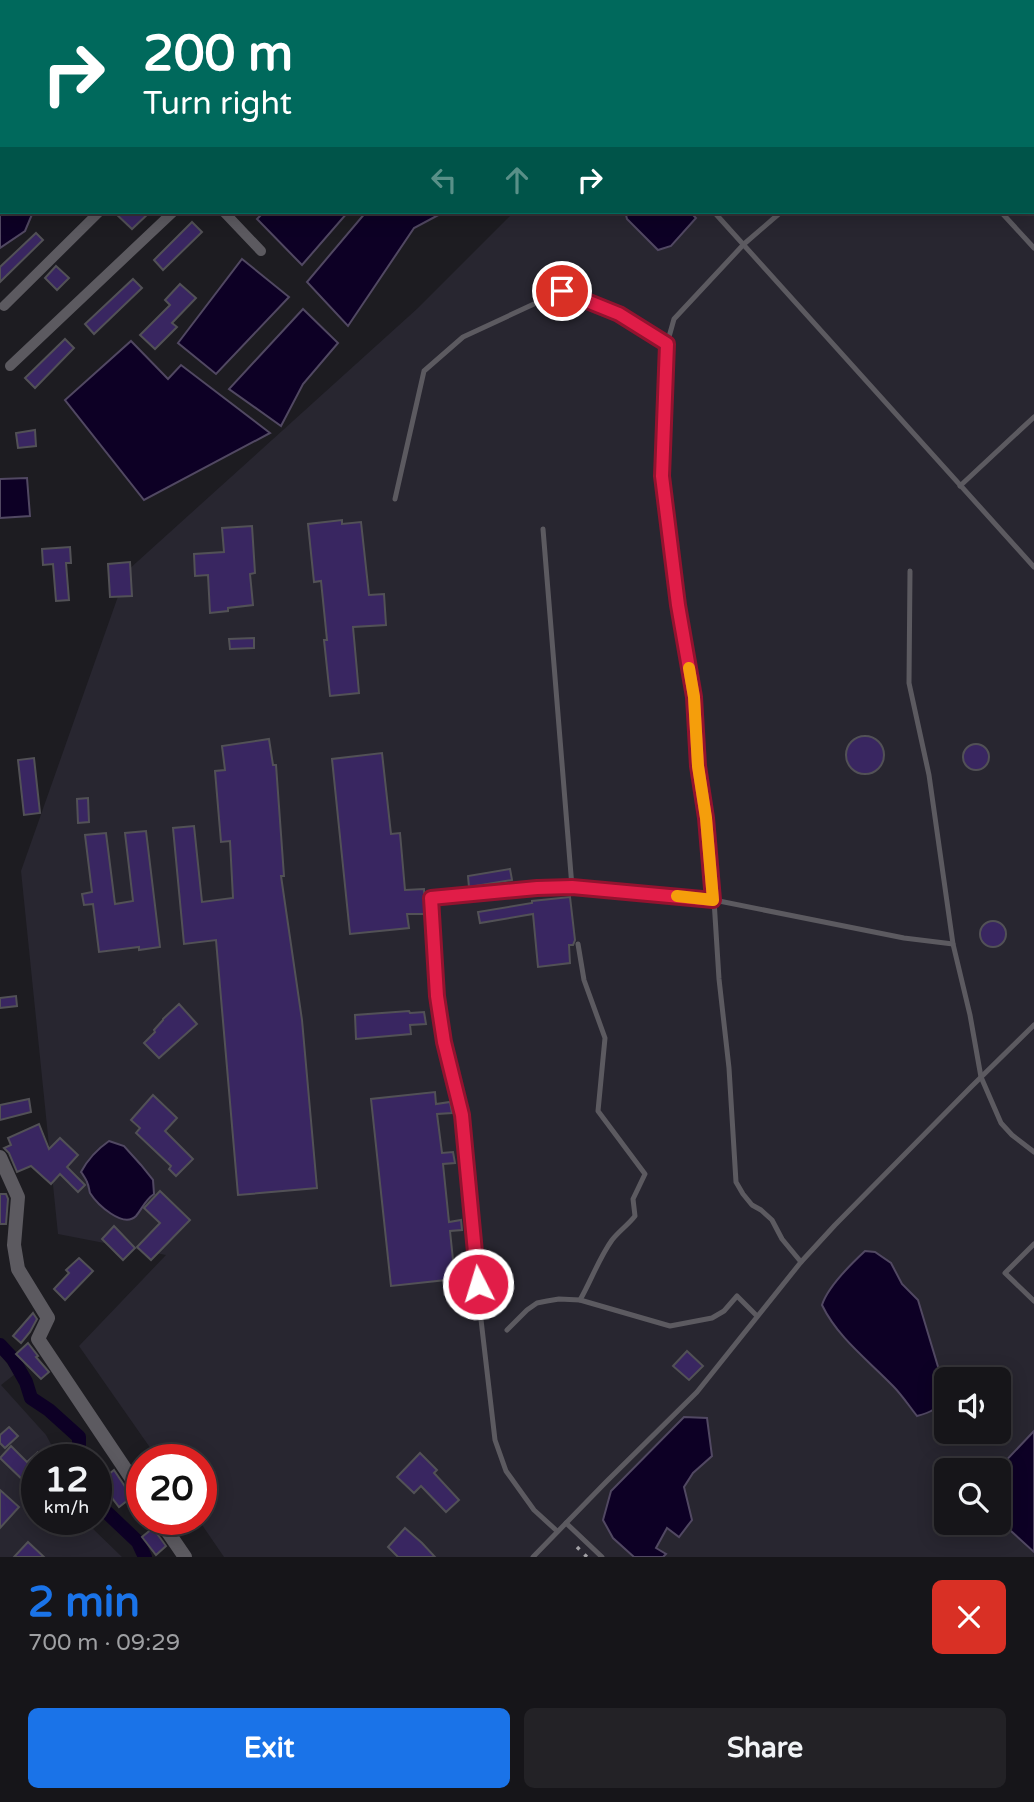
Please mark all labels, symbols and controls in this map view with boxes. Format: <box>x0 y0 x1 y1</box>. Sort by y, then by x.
text: 200 m <box>143 25 293 84</box>
icon: right <box>28 28 119 119</box>
text: Turn right <box>143 85 292 123</box>
icon: left <box>425 161 463 199</box>
icon: ahead <box>498 161 536 199</box>
icon: right <box>571 161 609 199</box>
pin <box>532 261 592 321</box>
icon: arrive <box>543 272 581 310</box>
position arrow <box>441 1247 515 1321</box>
map controls <box>934 1367 1011 1535</box>
button: sound <box>934 1367 1011 1444</box>
speed limit sign: 20 <box>126 1444 217 1535</box>
button: search <box>934 1458 1011 1535</box>
text: 12 <box>45 1459 88 1501</box>
text: km/h <box>44 1496 89 1518</box>
text: 2 min <box>28 1577 140 1628</box>
button: close <box>932 1580 1006 1654</box>
text: 700 m · 09:29 <box>28 1629 180 1657</box>
button: Exit <box>28 1708 510 1788</box>
button: Share <box>524 1708 1006 1788</box>

